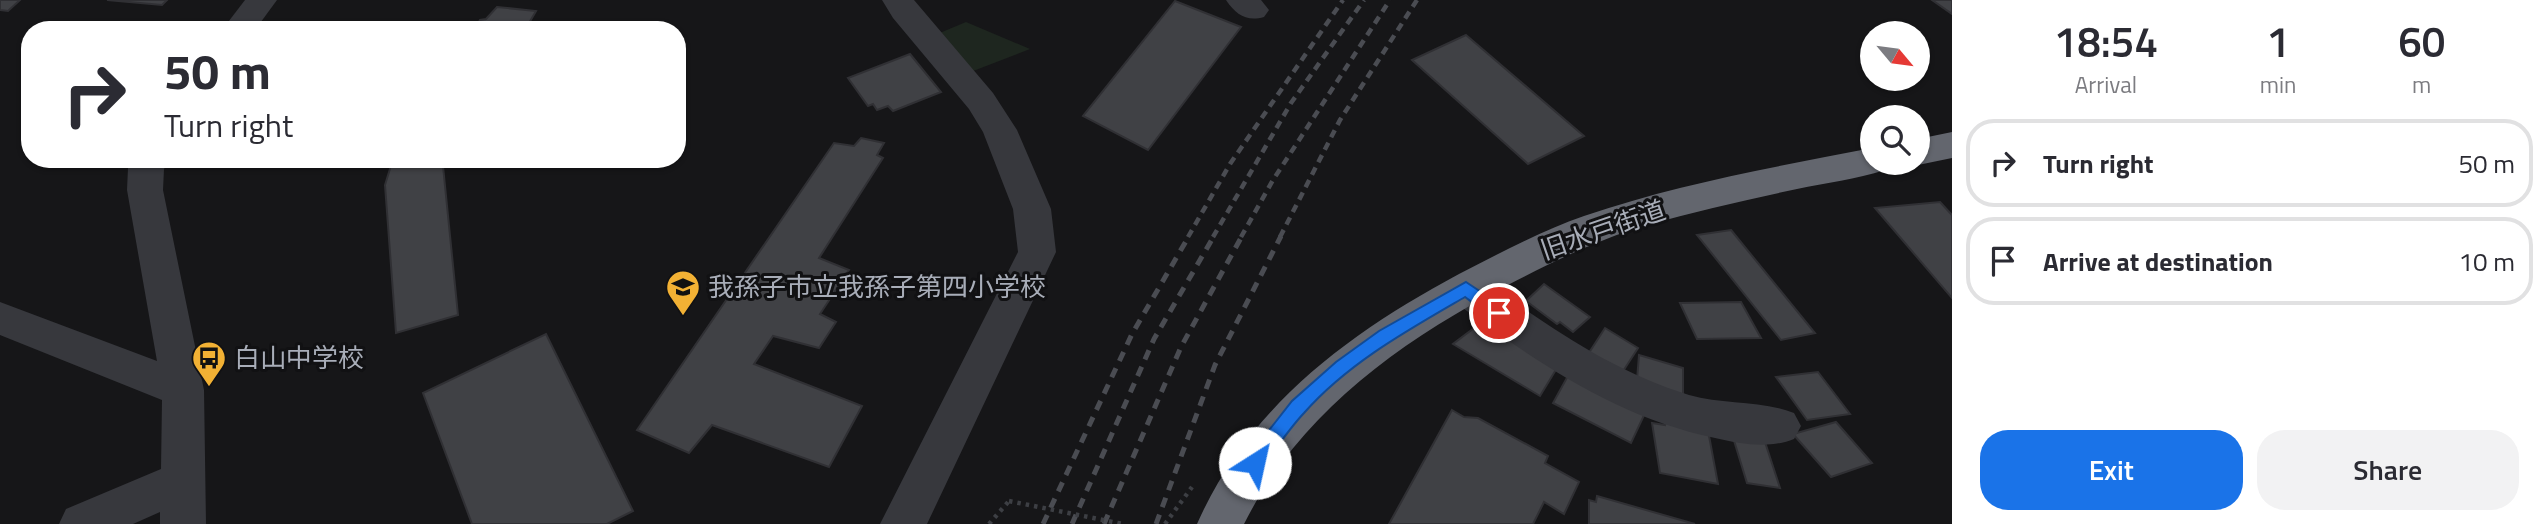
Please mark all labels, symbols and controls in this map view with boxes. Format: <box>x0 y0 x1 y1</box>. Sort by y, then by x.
text: 18:54 <box>2054 9 2158 73</box>
text: 1 <box>2266 9 2290 73</box>
text: 60 <box>2398 9 2445 73</box>
north arrow <box>1860 21 1930 91</box>
map controls <box>1860 21 1930 175</box>
text: 50 m <box>164 33 271 108</box>
icon: right <box>49 49 140 140</box>
text: Arrival <box>2075 67 2137 102</box>
text: min <box>2260 67 2296 102</box>
text: m <box>2412 67 2431 102</box>
text: Turn right <box>164 101 293 149</box>
button: search <box>1860 105 1930 175</box>
icon: right <box>1984 144 2022 182</box>
text: Turn right <box>2043 144 2154 183</box>
text: 50 m <box>2458 144 2515 183</box>
street label: 旧水戸街道 <box>1535 190 1671 269</box>
icon: arrive <box>1984 242 2022 280</box>
text: Arrive at destination <box>2043 242 2273 281</box>
text: 10 m <box>2458 242 2515 281</box>
place label: 我孫子市立我孫子第四小学校 <box>708 267 1046 306</box>
school or university icon: 我孫子市立我孫子第四小学校 <box>664 268 702 317</box>
pin <box>1469 283 1529 343</box>
icon: arrive <box>1480 294 1518 332</box>
place label: 白山中学校 <box>234 338 364 377</box>
bus stop icon: 白山中学校 <box>190 339 228 388</box>
position arrow <box>1218 426 1292 500</box>
button: Exit <box>1980 430 2243 510</box>
button: Share <box>2257 430 2519 510</box>

